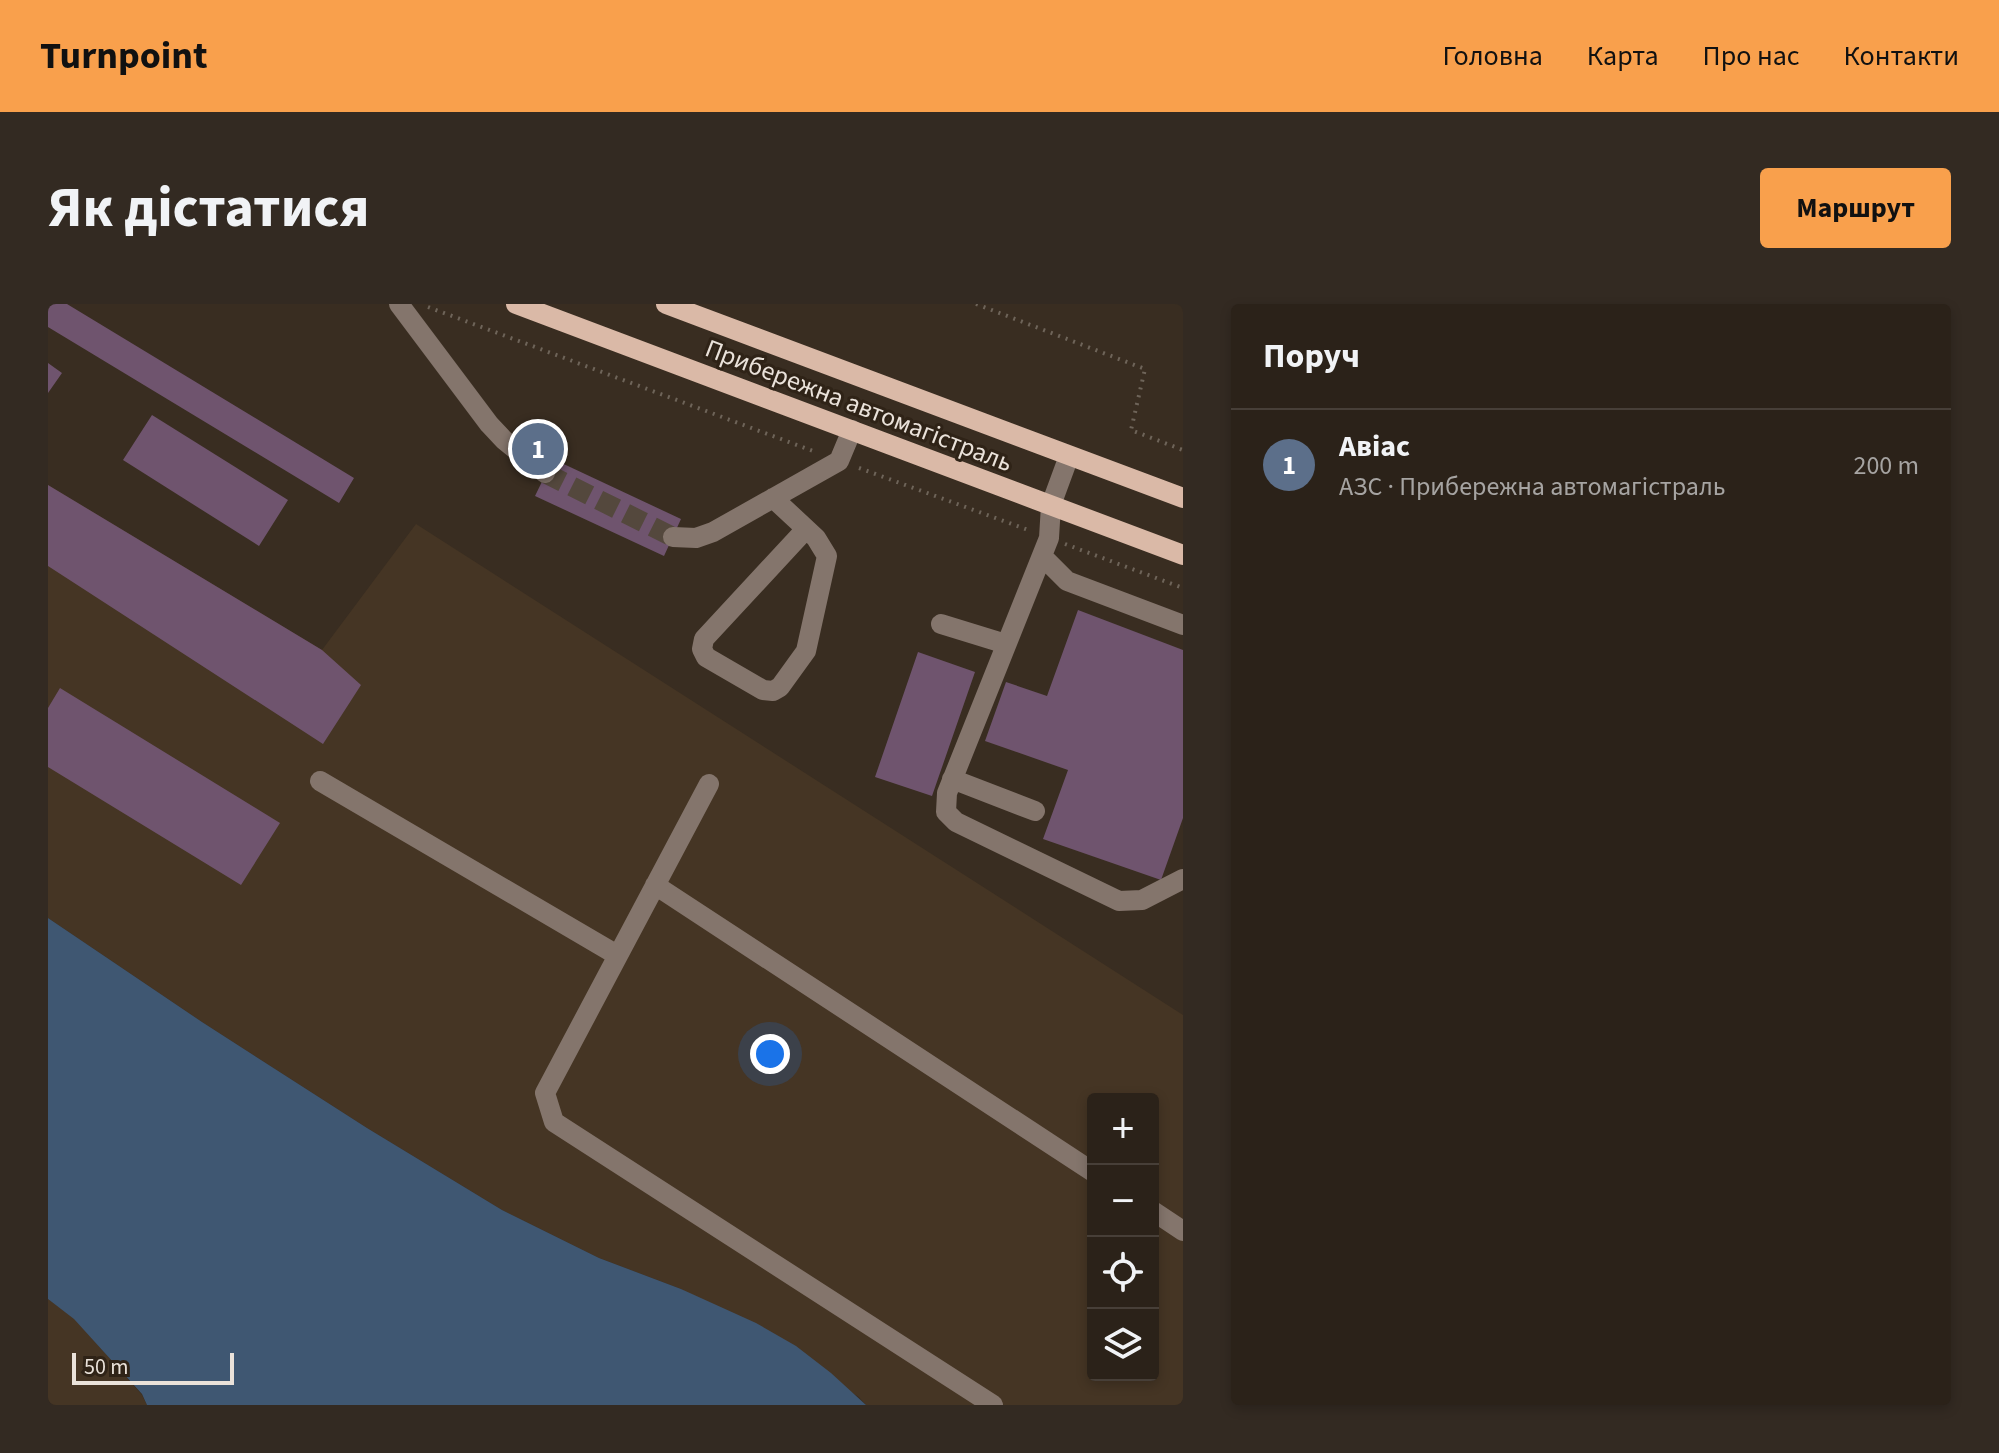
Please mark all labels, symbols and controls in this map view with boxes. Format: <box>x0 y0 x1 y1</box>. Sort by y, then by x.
text: Turnpoint <box>40 29 208 83</box>
text: Головна <box>1443 36 1543 76</box>
text: Карта <box>1587 36 1659 76</box>
text: Про нас <box>1703 36 1800 76</box>
text: Контакти <box>1844 36 1959 76</box>
button: Маршрут <box>1760 168 1951 248</box>
text: Як дістатися <box>48 169 369 248</box>
street label: Прибережна автомагістраль <box>700 330 1018 481</box>
text: Поруч <box>1263 332 1360 381</box>
pin: 1 <box>512 419 564 479</box>
text: Авіас <box>1339 425 1410 468</box>
text: 1 <box>1282 447 1296 484</box>
text: 200 m <box>1853 447 1919 484</box>
text: АЗС · Прибережна автомагістраль <box>1339 468 1725 505</box>
your location <box>750 1034 790 1074</box>
map controls <box>1087 1093 1159 1381</box>
button: + <box>1087 1093 1159 1165</box>
button: − <box>1087 1165 1159 1237</box>
button: locate <box>1087 1237 1159 1309</box>
button: layers <box>1087 1309 1159 1381</box>
scale bar <box>72 1349 234 1385</box>
text: 50 m <box>84 1351 129 1383</box>

